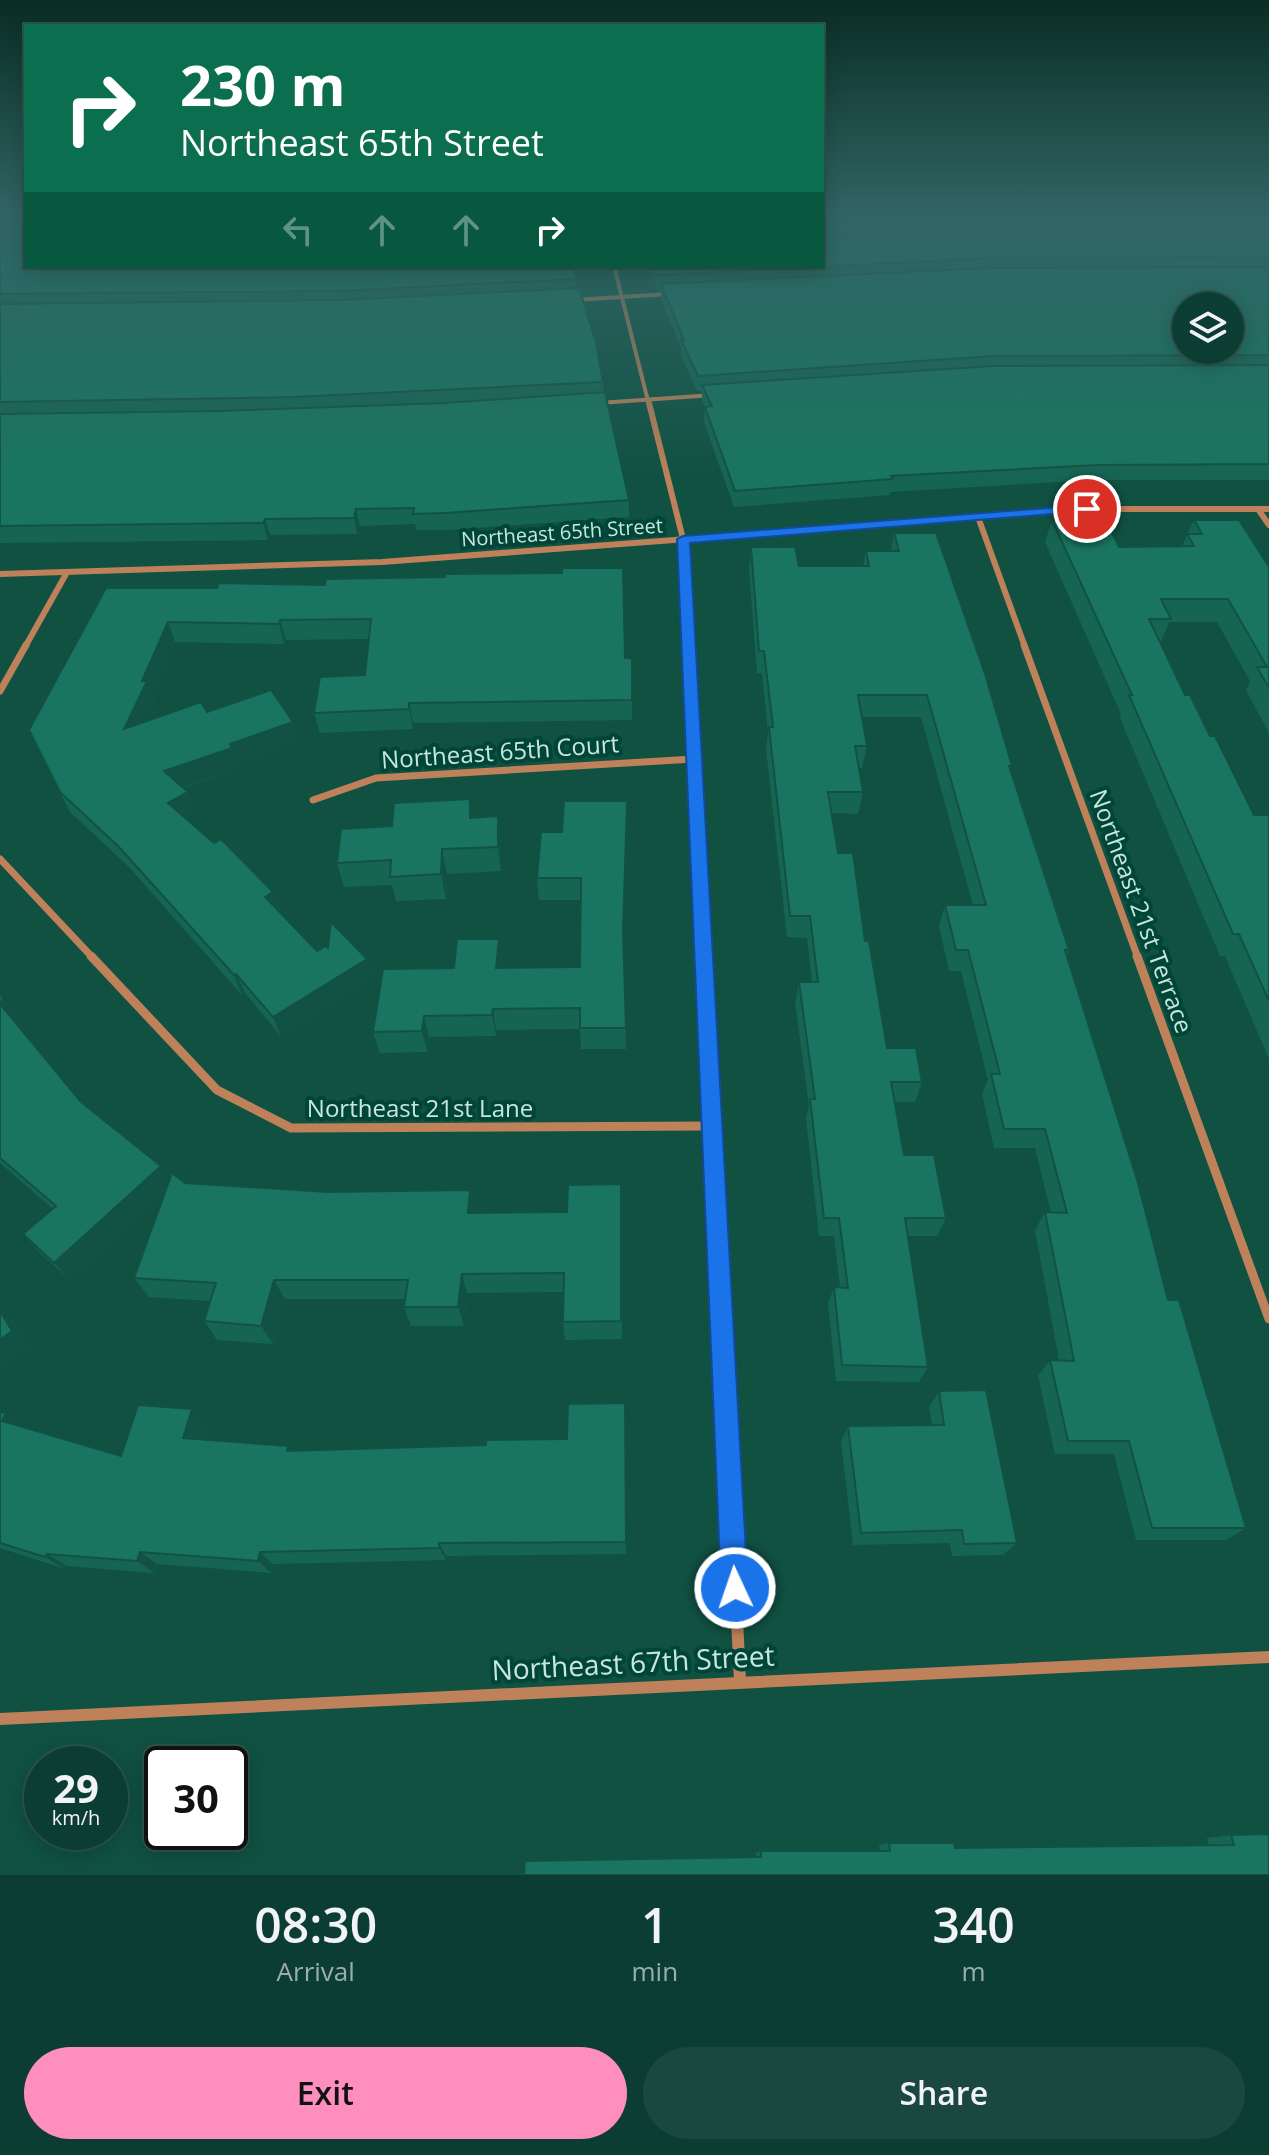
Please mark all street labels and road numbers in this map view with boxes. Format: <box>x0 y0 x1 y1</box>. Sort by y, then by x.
street label: Northeast 65th Street <box>460 511 664 553</box>
street label: Northeast 65th Court <box>380 726 620 776</box>
street label: Northeast 21st Terrace <box>1083 785 1201 1037</box>
street label: Northeast 21st Lane <box>307 1091 533 1124</box>
street label: Northeast 67th Street <box>491 1636 775 1688</box>

